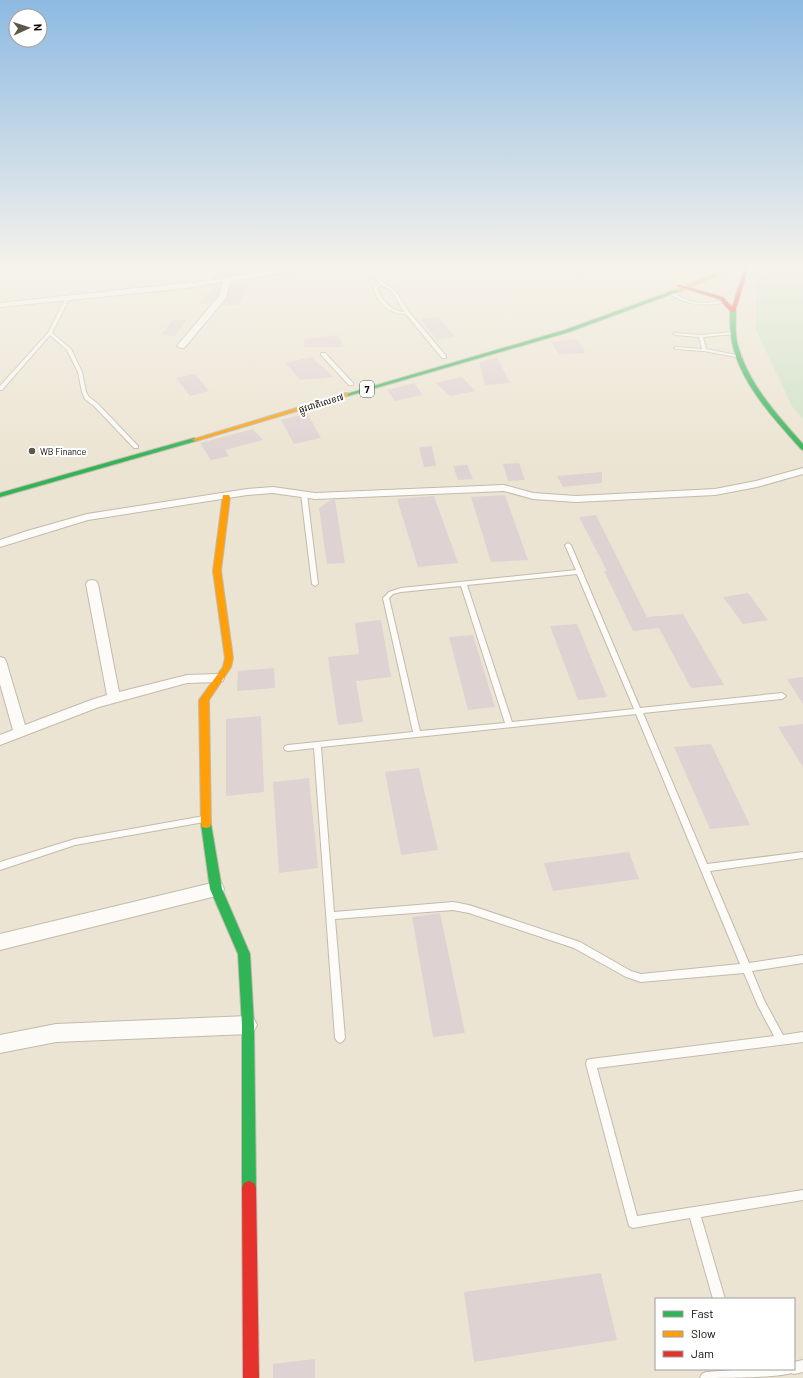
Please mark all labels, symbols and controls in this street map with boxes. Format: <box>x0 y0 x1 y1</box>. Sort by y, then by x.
north arrow <box>8 8 48 48</box>
text: N <box>32 23 45 31</box>
road number: 7 <box>360 381 374 397</box>
street label: ផ្លូវជាតិលេខ៧ <box>297 391 346 418</box>
marker: WB Finance <box>27 446 37 456</box>
place label: WB Finance <box>40 446 87 457</box>
legend <box>655 1298 795 1370</box>
text: Fast <box>691 1306 714 1320</box>
text: Slow <box>691 1326 716 1340</box>
text: Jam <box>691 1346 714 1360</box>

